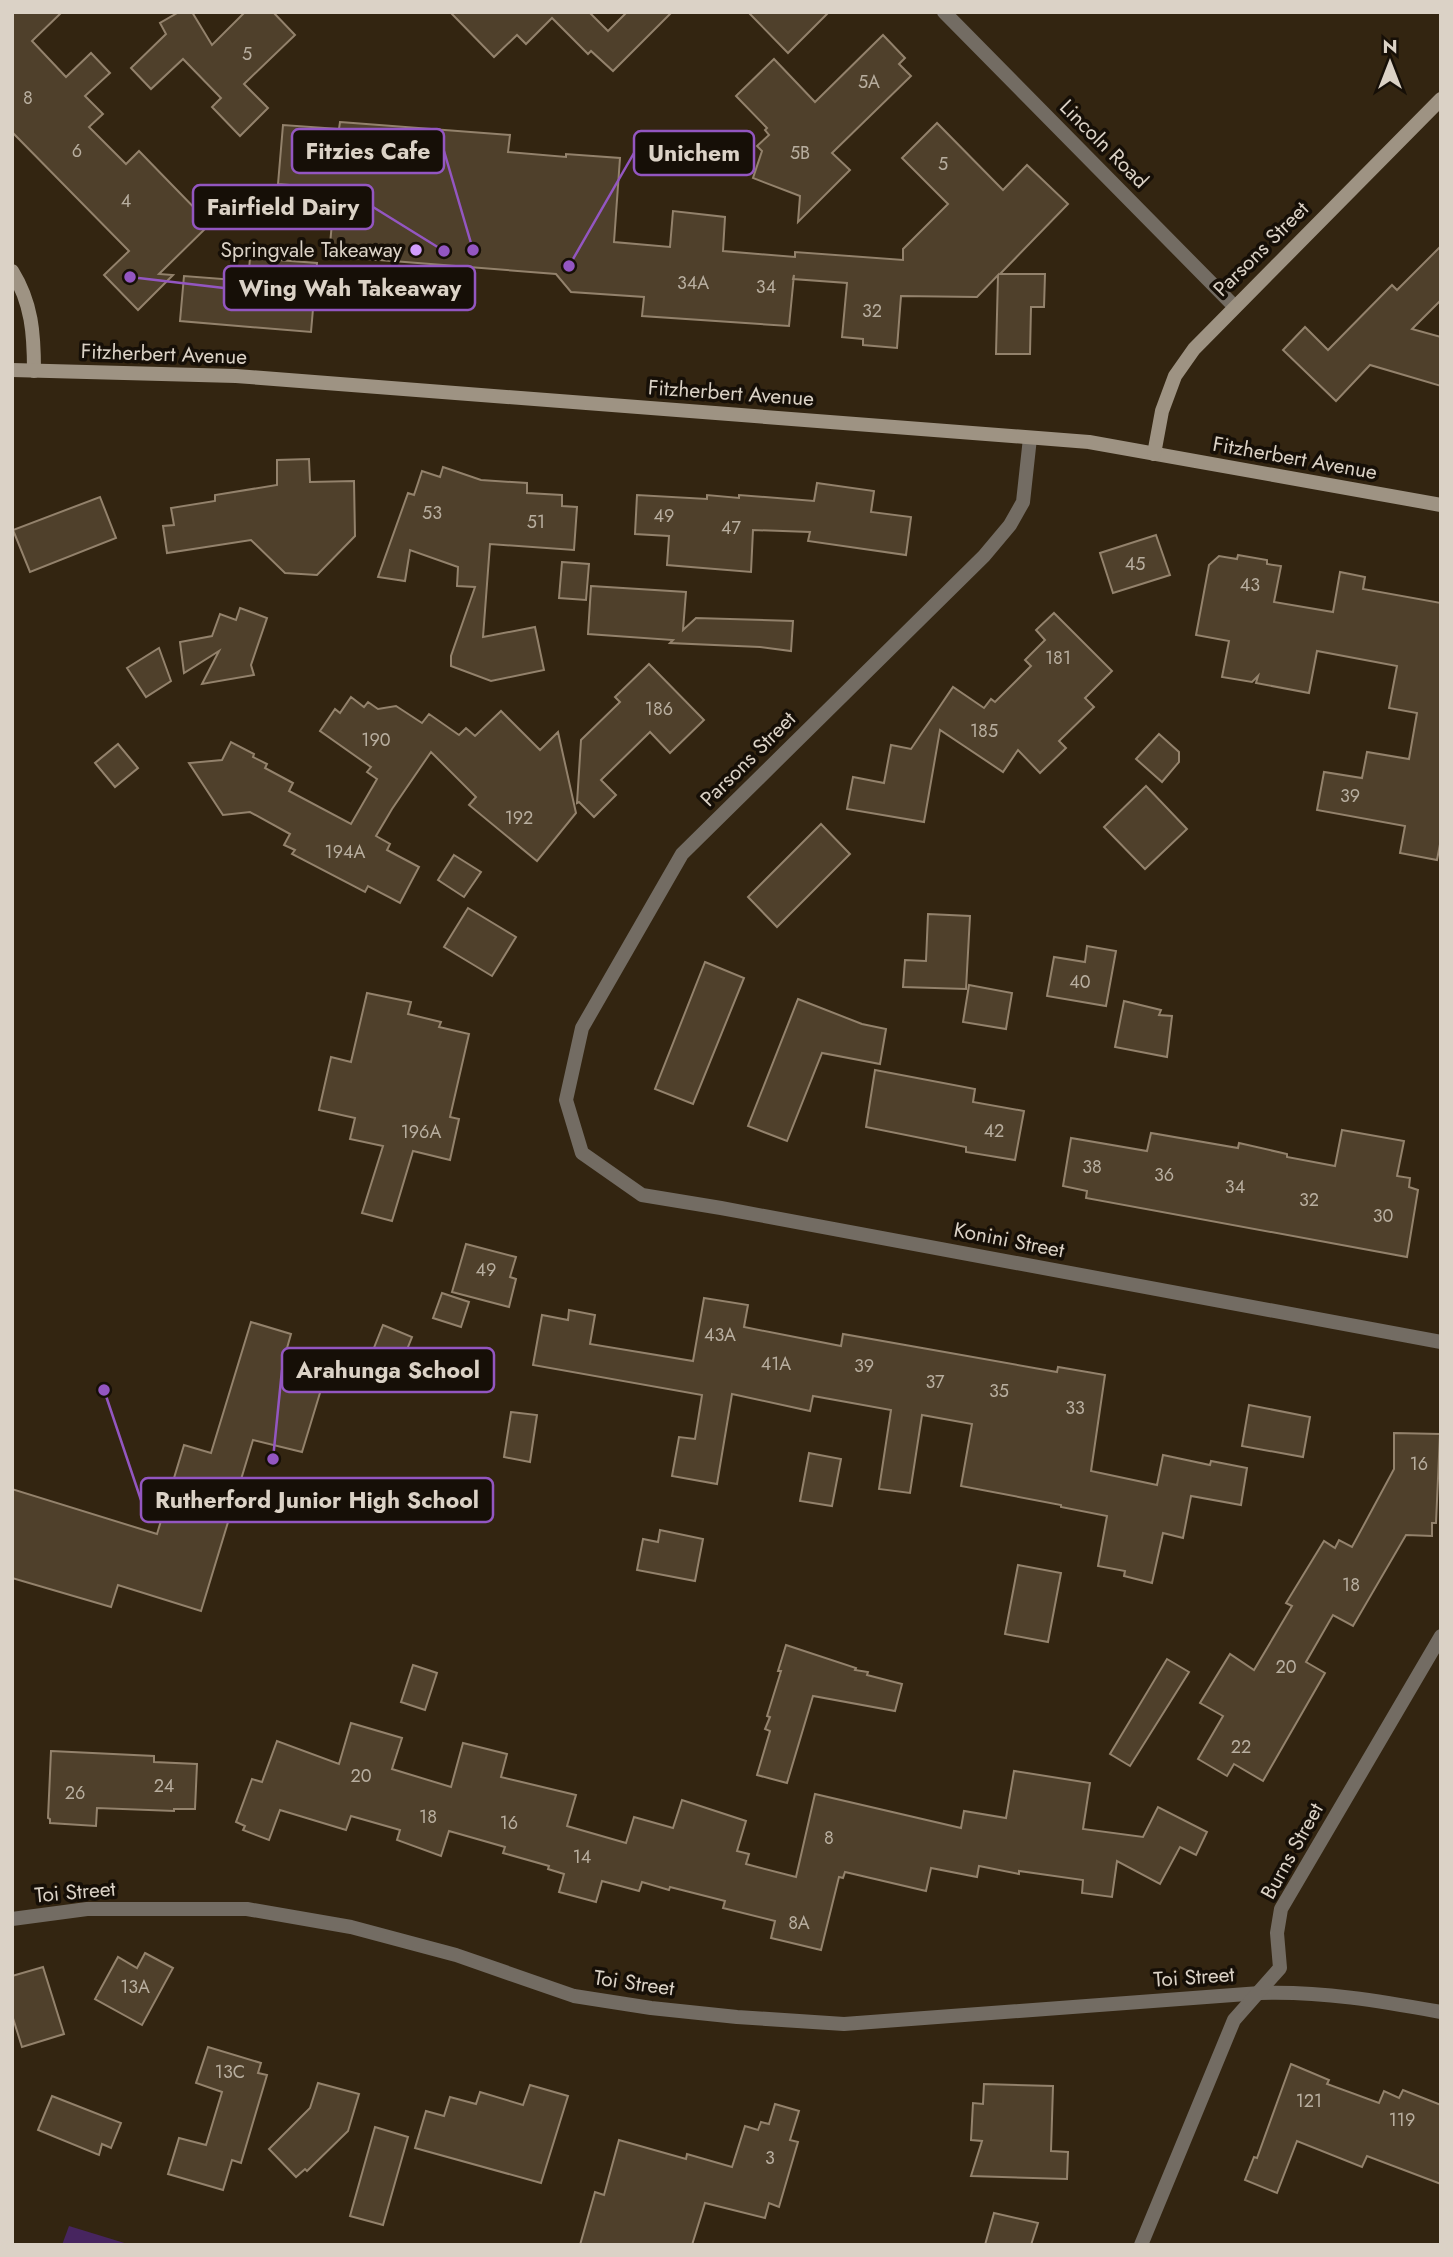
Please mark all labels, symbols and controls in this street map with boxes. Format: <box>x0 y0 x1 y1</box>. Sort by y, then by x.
north arrow <box>1355 28 1425 98</box>
text: N <box>1382 33 1398 60</box>
house number: 5 <box>242 41 252 67</box>
house number: 5A <box>858 69 880 95</box>
house number: 8 <box>23 85 33 111</box>
street label: Lincoln Road <box>1053 93 1155 195</box>
callout: Fitzies Cafe <box>292 129 444 173</box>
callout: Unichem <box>634 131 754 175</box>
text: Fitzies Cafe <box>306 134 430 168</box>
text: Unichem <box>648 136 740 170</box>
house number: 6 <box>72 138 82 164</box>
house number: 5B <box>790 140 810 166</box>
house number: 5 <box>938 151 948 177</box>
callout: Fairfield Dairy <box>193 185 373 229</box>
house number: 4 <box>121 188 131 214</box>
text: Fairfield Dairy <box>207 190 360 224</box>
street label: Parsons Street <box>1207 195 1315 303</box>
place label: Springvale Takeaway <box>221 235 403 265</box>
marker: Springvale Takeaway <box>408 242 424 258</box>
callout: Wing Wah Takeaway <box>224 266 475 310</box>
house number: 34A <box>677 270 709 296</box>
text: Wing Wah Takeaway <box>239 271 462 305</box>
house number: 34 <box>756 274 776 300</box>
house number: 32 <box>862 298 882 324</box>
street label: Fitzherbert Avenue <box>80 336 248 372</box>
street label: Fitzherbert Avenue <box>647 372 815 414</box>
street label: Fitzherbert Avenue <box>1210 429 1380 487</box>
house number: 53 <box>422 500 442 526</box>
house number: 49 <box>654 503 674 529</box>
house number: 51 <box>527 509 545 535</box>
house number: 47 <box>721 515 742 541</box>
house number: 45 <box>1125 551 1145 577</box>
house number: 43 <box>1240 572 1260 598</box>
house number: 181 <box>1045 645 1071 671</box>
house number: 186 <box>645 696 673 722</box>
street label: Parsons Street <box>694 705 802 813</box>
house number: 185 <box>970 718 998 744</box>
house number: 190 <box>361 727 391 753</box>
house number: 39 <box>1340 783 1360 809</box>
house number: 192 <box>505 805 533 831</box>
house number: 194A <box>325 839 366 865</box>
house number: 40 <box>1069 969 1091 995</box>
house number: 42 <box>984 1118 1004 1144</box>
house number: 196A <box>401 1119 441 1145</box>
house number: 38 <box>1082 1154 1102 1180</box>
house number: 36 <box>1154 1162 1174 1188</box>
house number: 34 <box>1225 1174 1245 1200</box>
house number: 32 <box>1299 1187 1319 1213</box>
house number: 30 <box>1373 1203 1394 1229</box>
street label: Konini Street <box>951 1215 1067 1265</box>
house number: 49 <box>476 1257 496 1283</box>
house number: 43A <box>704 1322 736 1348</box>
callout: Arahunga School <box>282 1348 494 1392</box>
house number: 41A <box>761 1351 791 1377</box>
text: Arahunga School <box>295 1353 480 1387</box>
house number: 39 <box>854 1353 874 1379</box>
house number: 37 <box>925 1369 945 1395</box>
house number: 35 <box>989 1378 1009 1404</box>
house number: 33 <box>1065 1395 1085 1421</box>
house number: 16 <box>1410 1451 1428 1477</box>
callout: Rutherford Junior High School <box>141 1478 493 1522</box>
text: Rutherford Junior High School <box>155 1483 479 1517</box>
house number: 18 <box>1342 1572 1360 1598</box>
house number: 20 <box>1275 1654 1297 1680</box>
house number: 22 <box>1231 1734 1251 1760</box>
house number: 20 <box>350 1763 372 1789</box>
house number: 24 <box>154 1773 174 1799</box>
house number: 26 <box>65 1780 85 1806</box>
street label: Burns Street <box>1253 1797 1331 1905</box>
house number: 18 <box>419 1804 437 1830</box>
house number: 16 <box>500 1810 518 1836</box>
house number: 8 <box>824 1825 834 1851</box>
house number: 14 <box>573 1844 591 1870</box>
street label: Toi Street <box>33 1874 117 1910</box>
house number: 8A <box>788 1910 810 1936</box>
street label: Toi Street <box>1153 1959 1235 1995</box>
street label: Toi Street <box>592 1963 676 2003</box>
house number: 13A <box>120 1974 150 2000</box>
house number: 13C <box>215 2059 245 2085</box>
house number: 121 <box>1296 2088 1322 2114</box>
house number: 119 <box>1389 2107 1415 2133</box>
house number: 3 <box>765 2145 775 2171</box>

